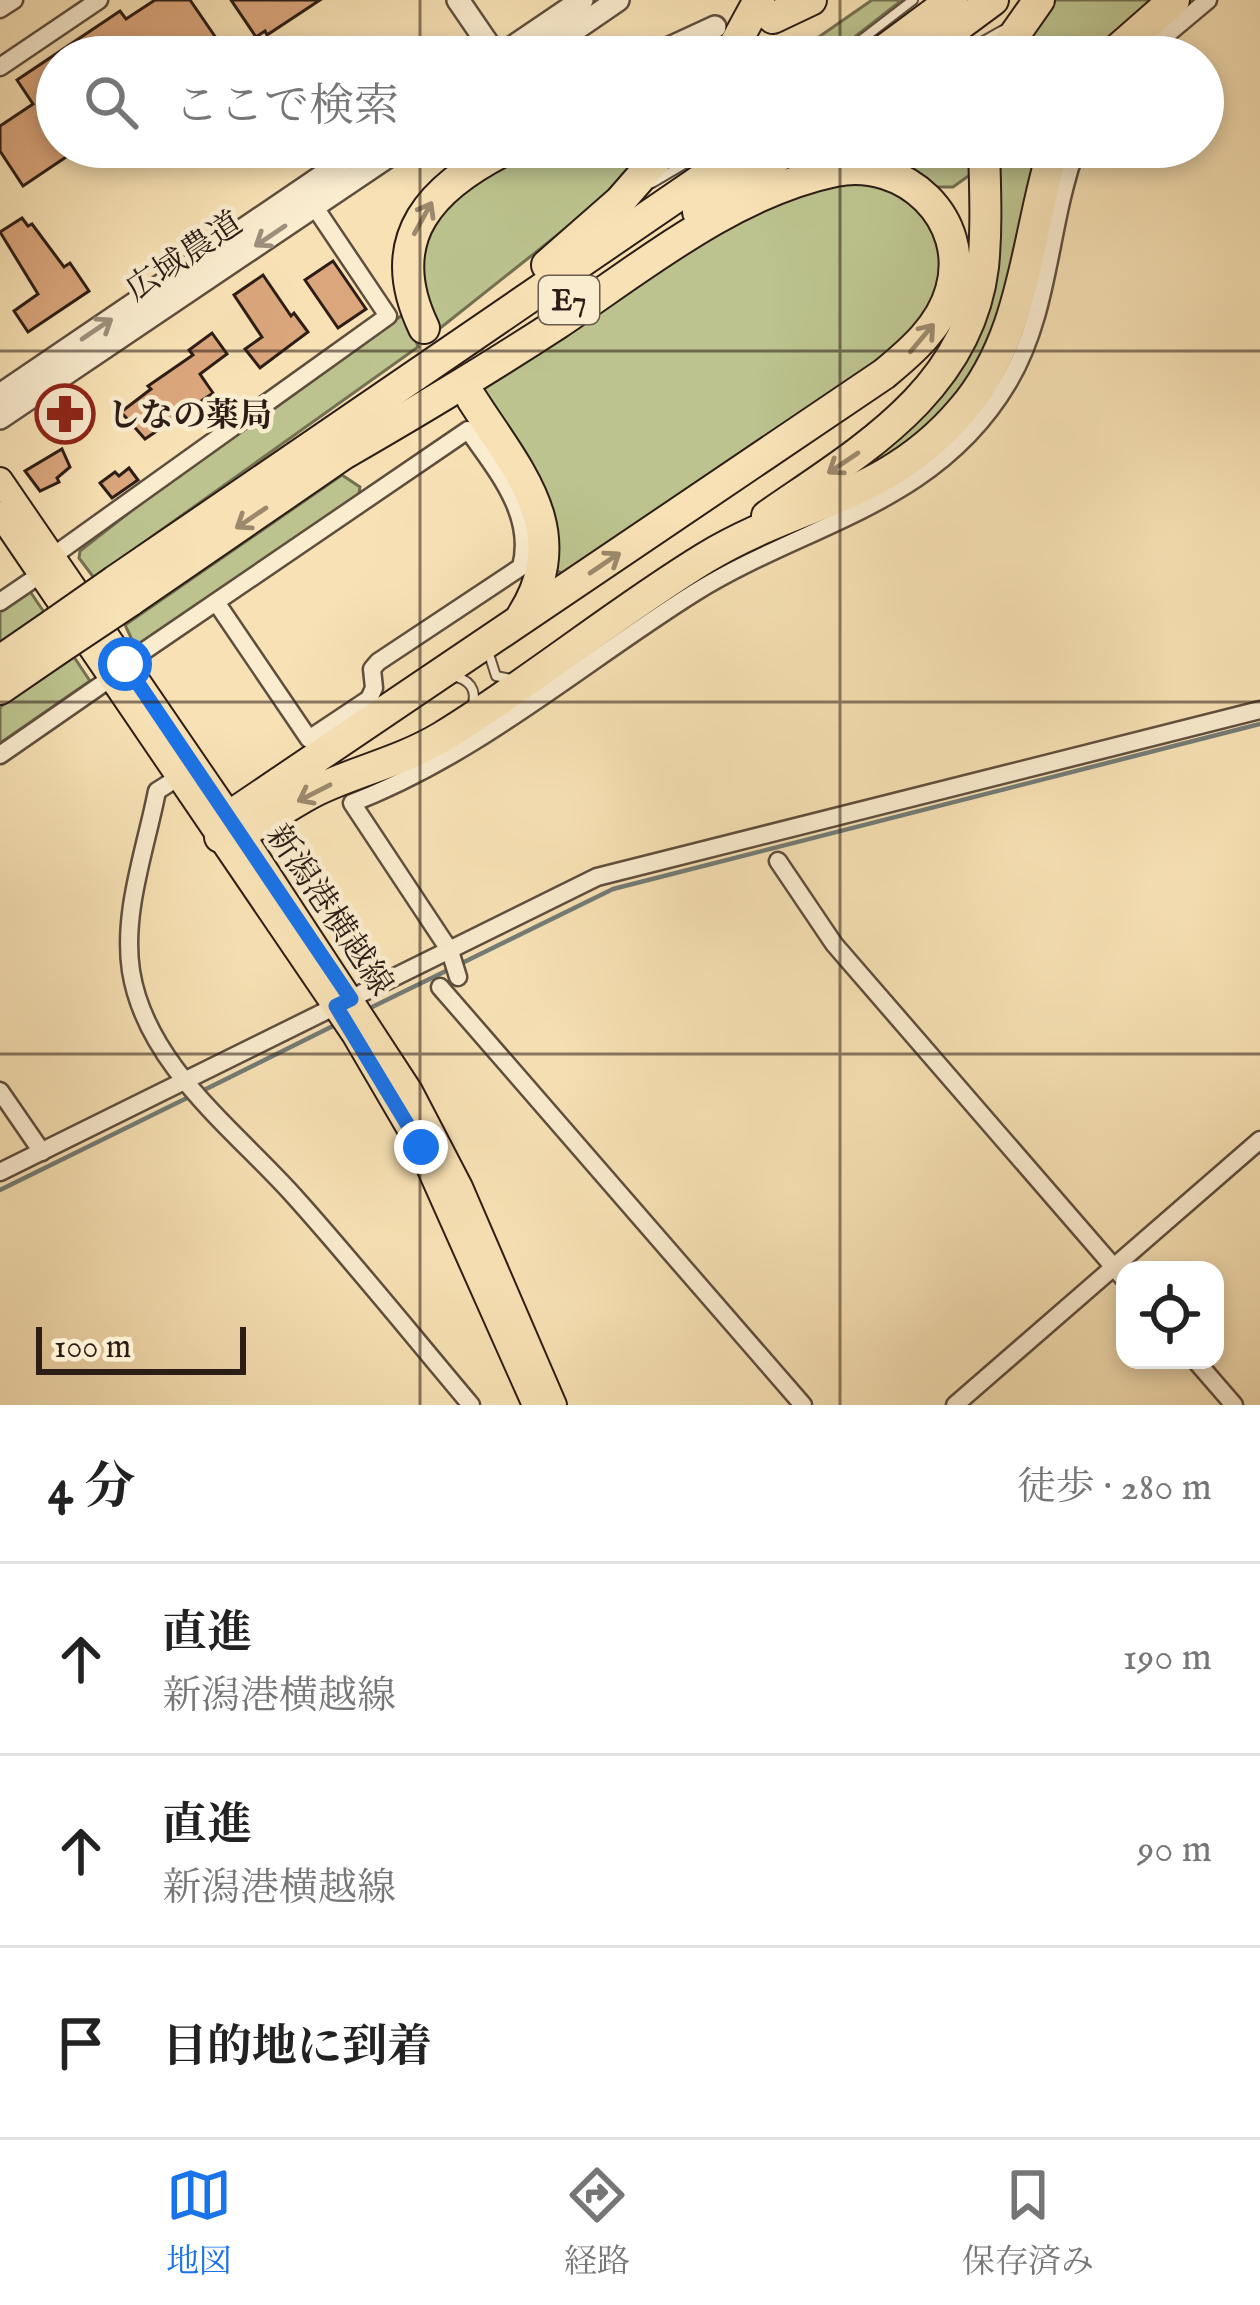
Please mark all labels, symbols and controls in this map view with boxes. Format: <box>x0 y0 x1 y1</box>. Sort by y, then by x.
search box <box>36 36 1224 168</box>
icon: search <box>78 69 144 135</box>
text: ここで検索 <box>174 79 399 136</box>
one-way arrow <box>412 201 435 236</box>
street label: 広域農道 <box>118 203 251 312</box>
one-way arrow <box>254 223 287 248</box>
road number: E7 <box>539 276 599 324</box>
one-way arrow <box>79 317 113 342</box>
one-way arrow <box>908 323 936 354</box>
pharmacy icon: しなの薬局 <box>34 383 96 445</box>
place label: しなの薬局 <box>107 396 272 438</box>
one-way arrow <box>827 450 861 475</box>
one-way arrow <box>234 505 268 530</box>
one-way arrow <box>588 551 622 576</box>
route start <box>98 637 152 691</box>
one-way arrow <box>296 782 332 805</box>
street label: 新潟港横越線 <box>256 817 401 1004</box>
route end <box>394 1120 448 1174</box>
map controls <box>1116 1261 1224 1369</box>
button: locate <box>1116 1261 1224 1369</box>
scale bar <box>36 1321 246 1374</box>
text: 100 m <box>54 1327 131 1369</box>
text: 4 分 <box>48 1457 135 1522</box>
text: 徒歩 · 280 m <box>1017 1464 1212 1513</box>
text: 直進 <box>162 1606 252 1663</box>
icon: ahead <box>48 1626 114 1692</box>
text: 190 m <box>1123 1634 1212 1683</box>
text: 新潟港横越線 <box>162 1673 396 1722</box>
text: 直進 <box>162 1798 252 1855</box>
icon: ahead <box>48 1818 114 1884</box>
text: 90 m <box>1137 1826 1212 1875</box>
text: 新潟港横越線 <box>162 1865 396 1914</box>
icon: arrive <box>48 2010 114 2076</box>
text: 目的地に到着 <box>162 2020 432 2077</box>
tab: 地図 <box>166 2162 232 2284</box>
tab: 経路 <box>564 2162 630 2284</box>
tab: 保存済み <box>962 2162 1094 2284</box>

